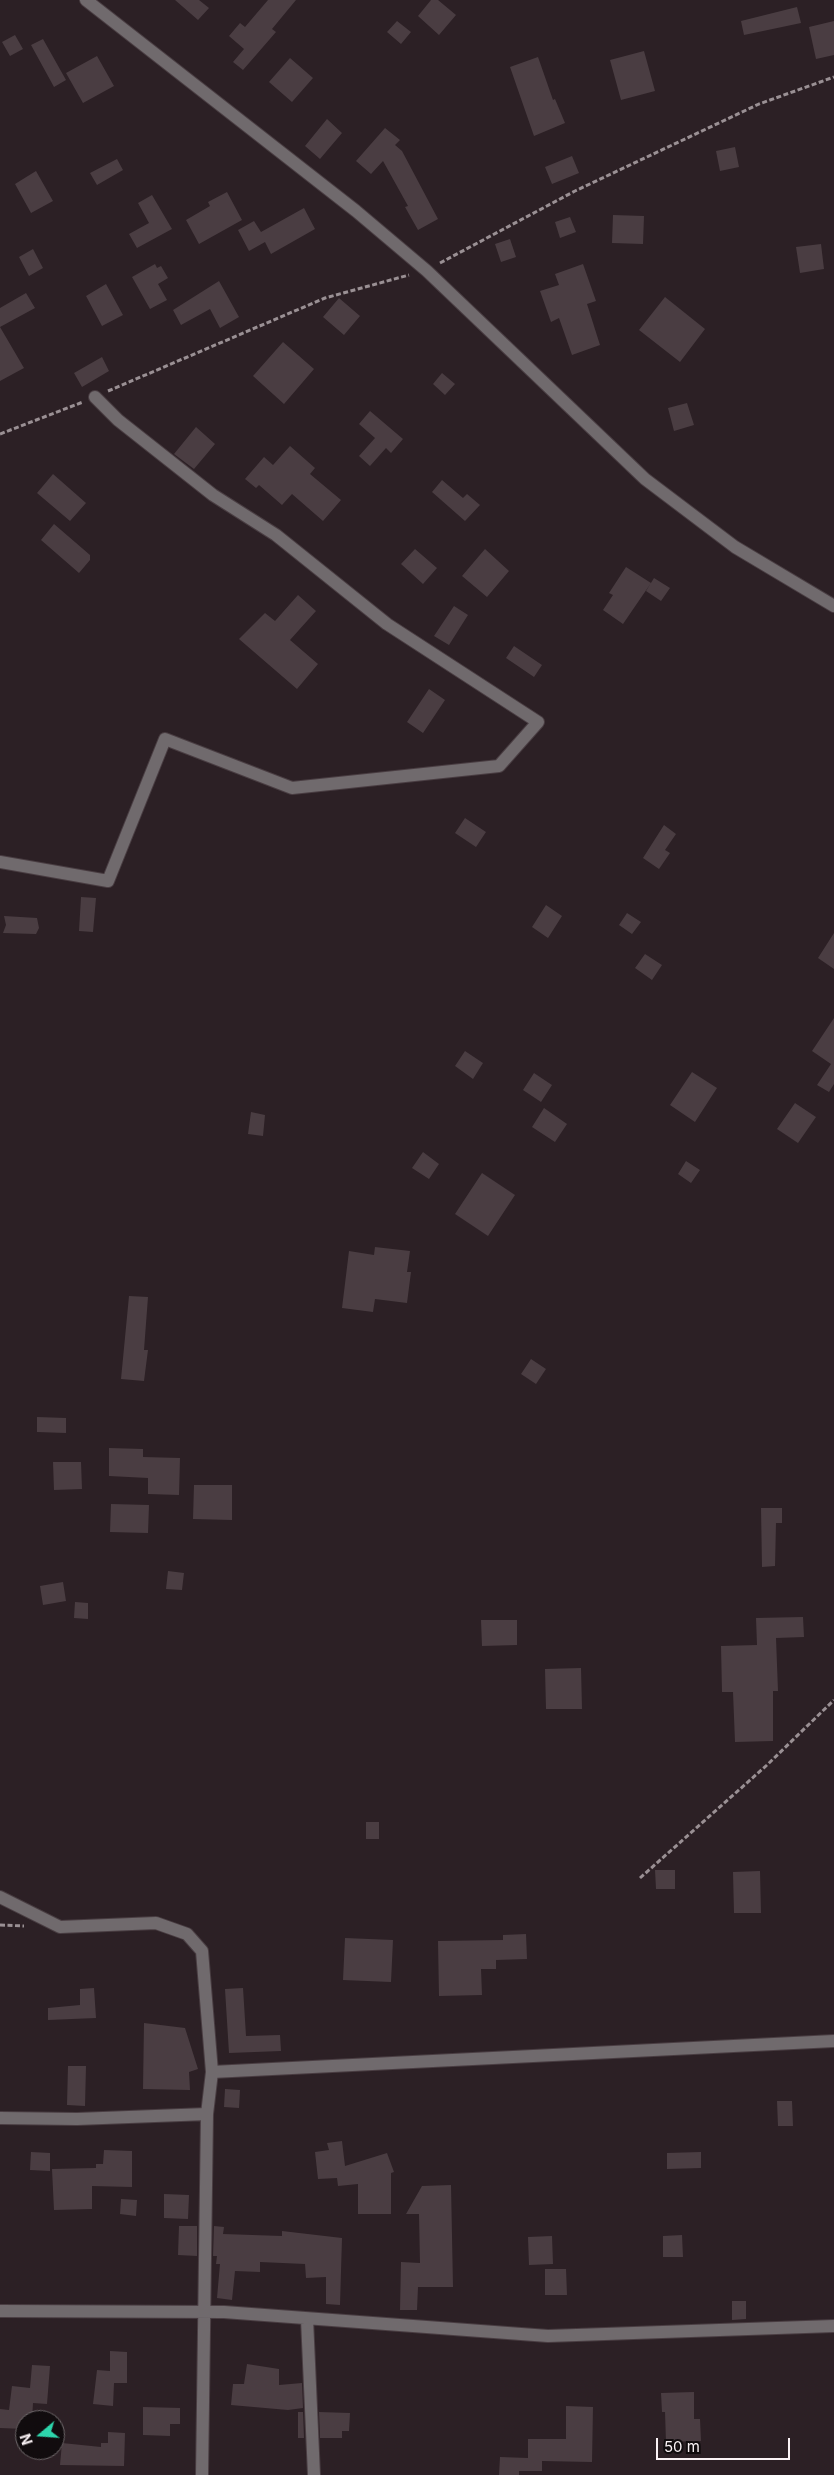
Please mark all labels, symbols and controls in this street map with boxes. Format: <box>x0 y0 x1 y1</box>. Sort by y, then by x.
north arrow <box>15 2410 65 2460</box>
scale bar <box>659 2428 793 2460</box>
text: N <box>16 2432 36 2447</box>
text: 50 m <box>664 2437 700 2456</box>

